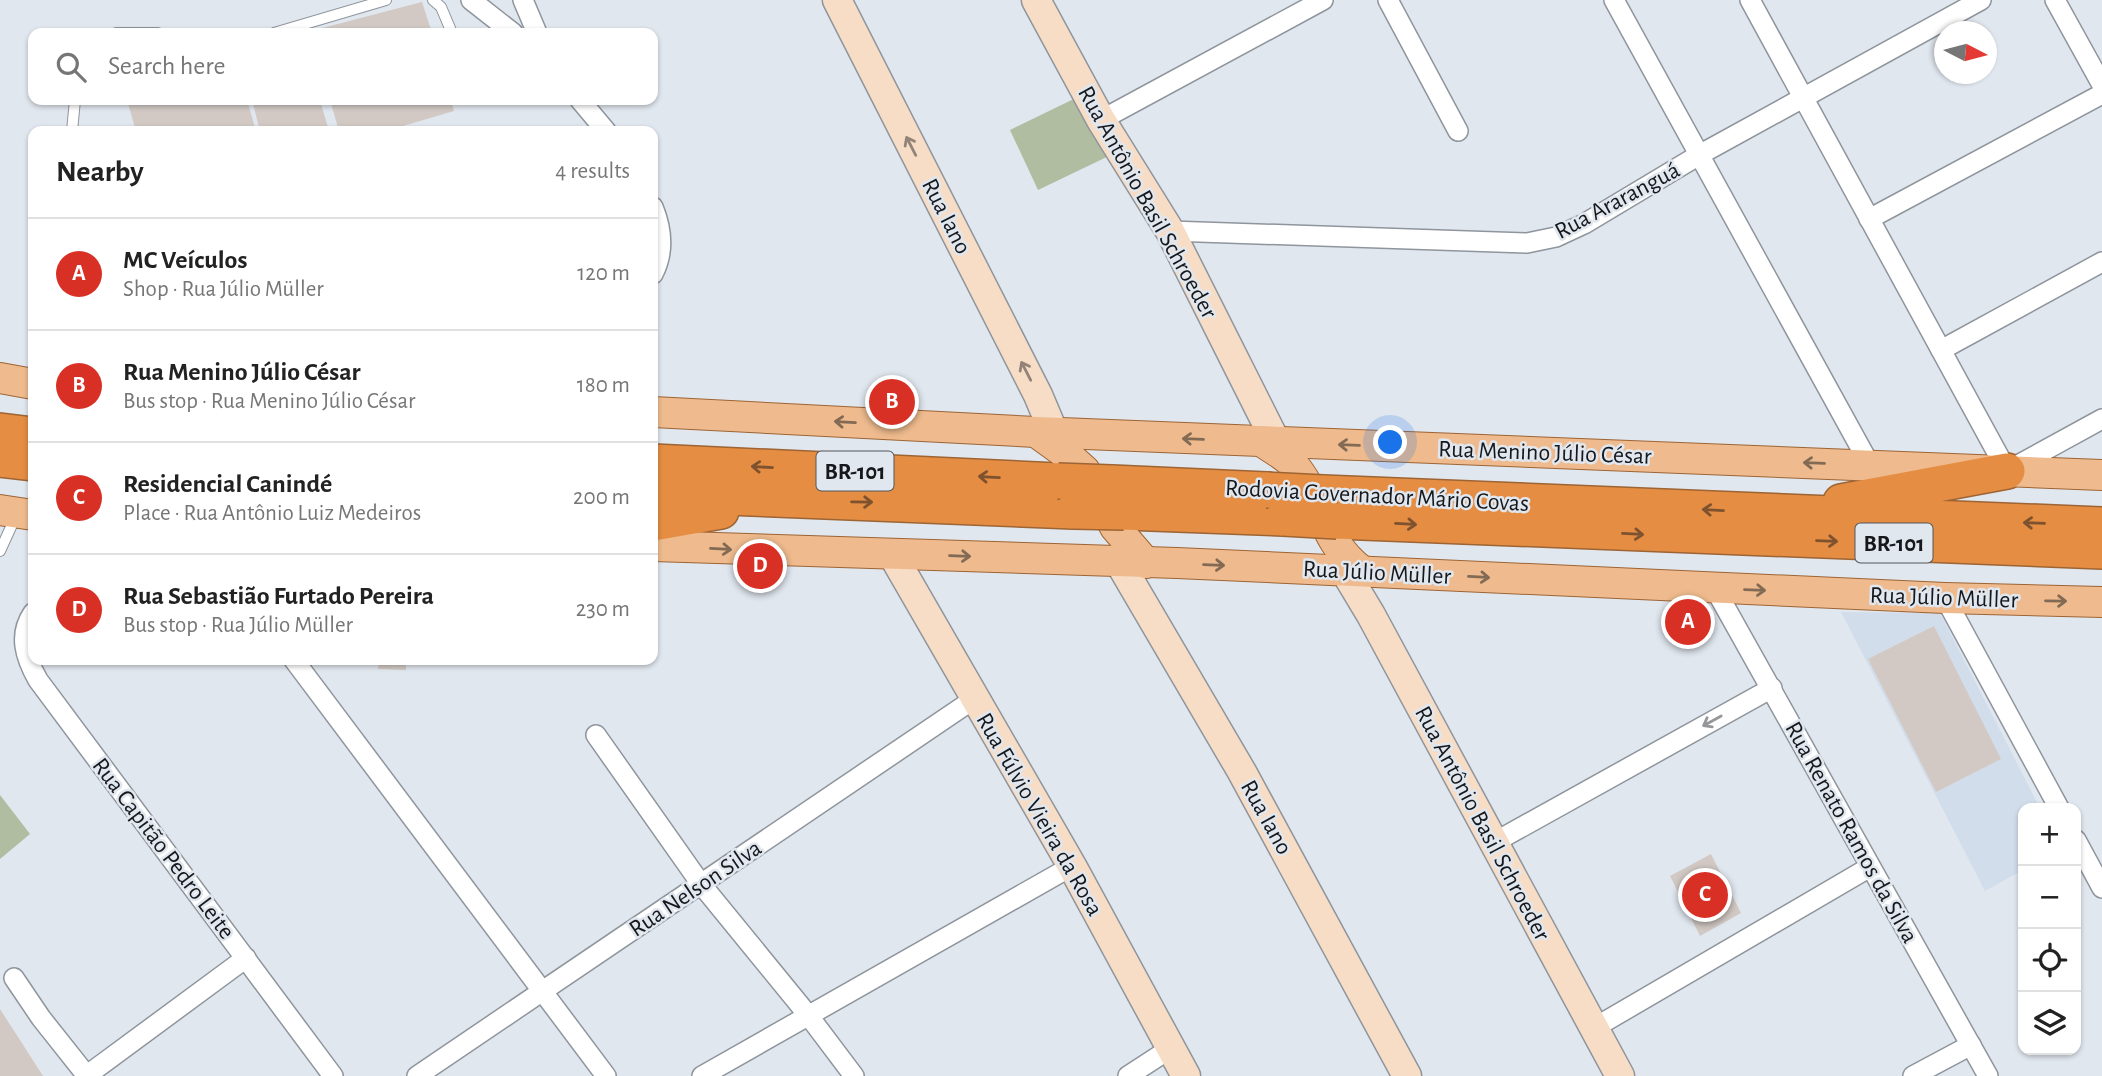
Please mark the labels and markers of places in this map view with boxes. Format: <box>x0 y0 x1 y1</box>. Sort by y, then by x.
pin: B <box>869 376 915 428</box>
pin: D <box>737 540 783 592</box>
pin: A <box>1665 596 1711 648</box>
pin: C <box>1682 869 1728 921</box>

